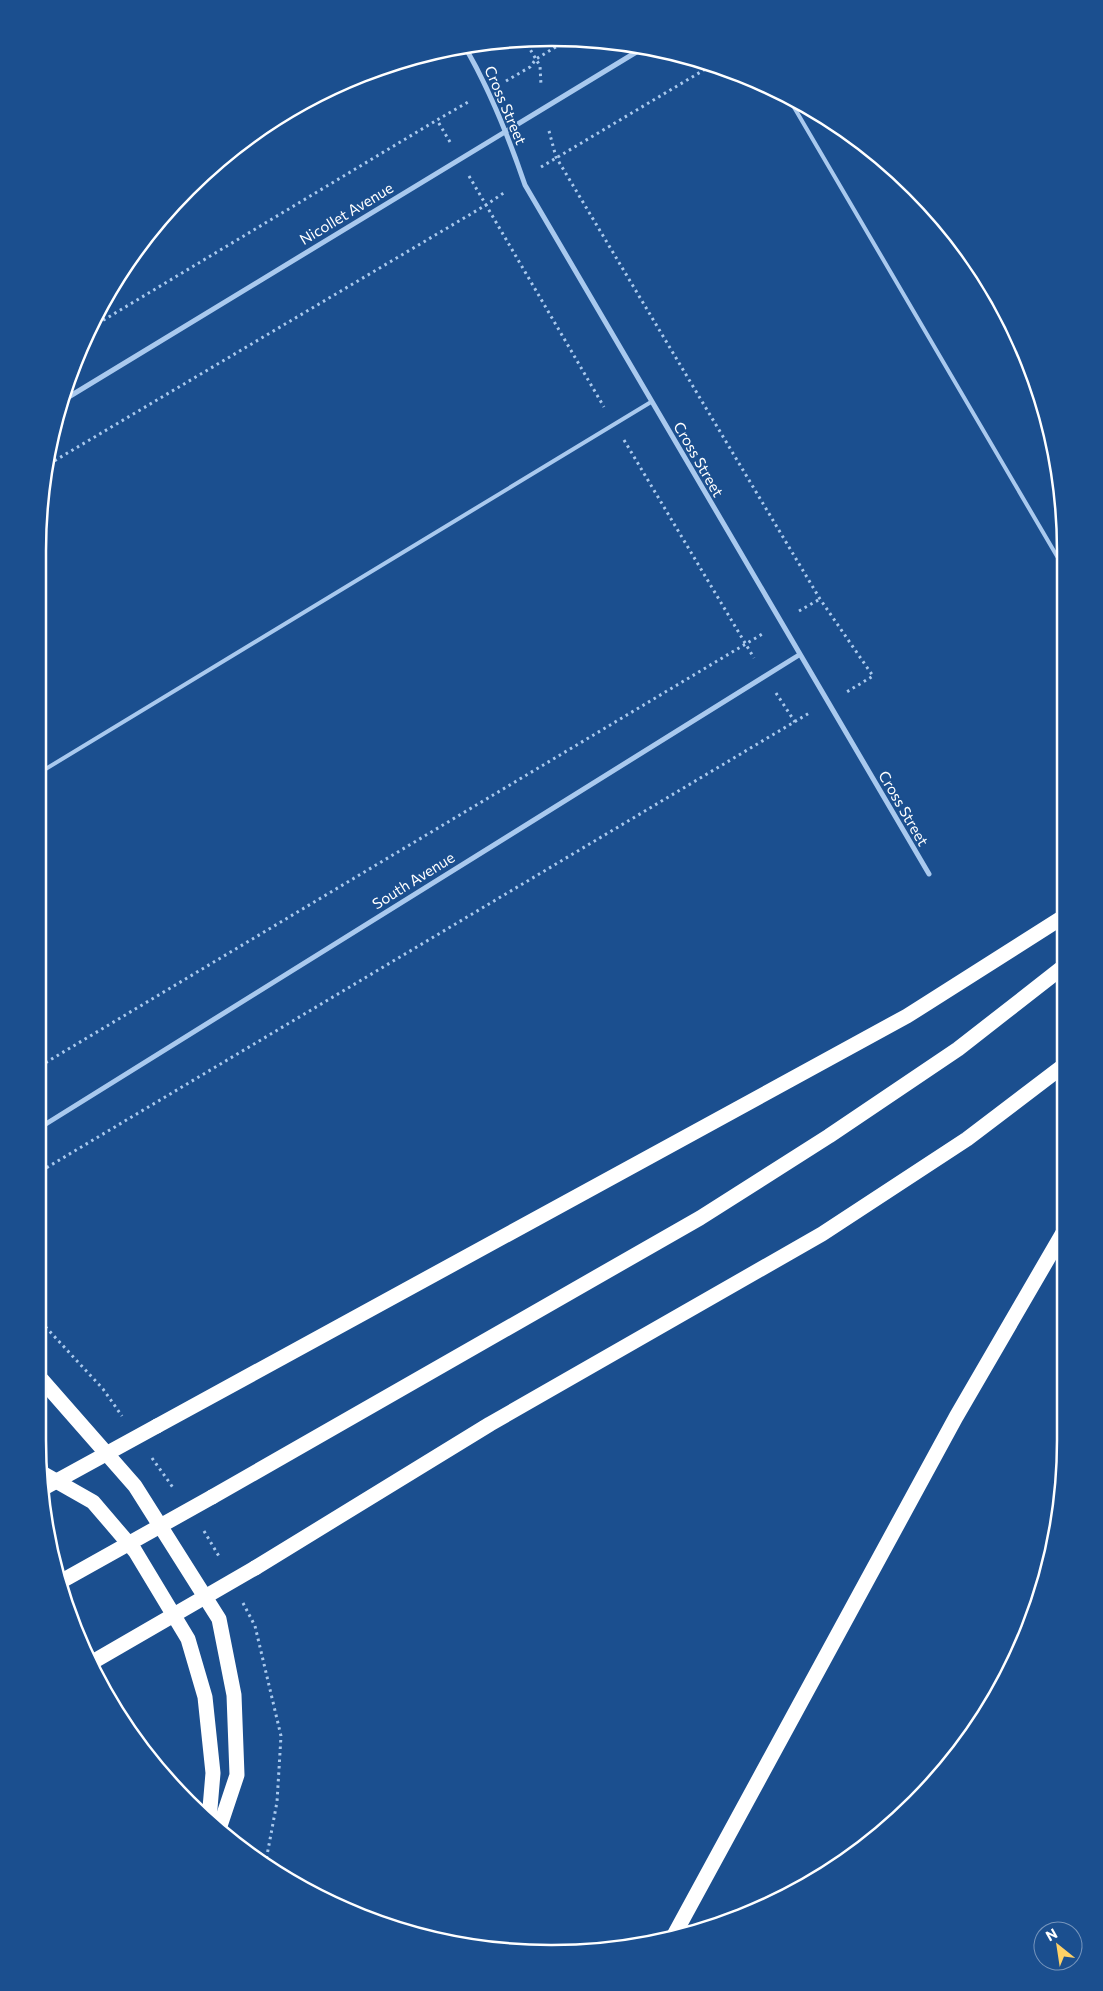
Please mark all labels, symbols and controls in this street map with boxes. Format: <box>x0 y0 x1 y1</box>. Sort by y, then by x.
street label: Cross Street <box>481 63 531 147</box>
street label: Nicollet Avenue <box>296 178 396 248</box>
street label: Cross Street <box>670 418 728 500</box>
street label: Cross Street <box>875 767 933 849</box>
street label: South Avenue <box>368 847 458 912</box>
north arrow <box>1033 1921 1083 1971</box>
text: N <box>1042 1924 1060 1944</box>

